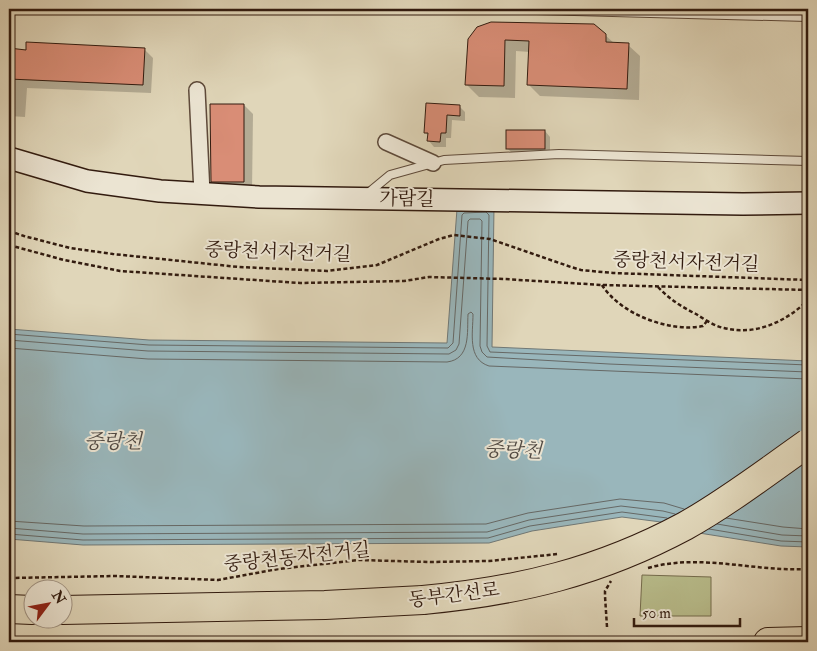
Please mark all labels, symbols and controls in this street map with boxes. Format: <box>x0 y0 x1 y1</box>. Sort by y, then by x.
street label: 가람길 <box>379 187 435 211</box>
street label: 중랑천서자전거길 <box>204 237 352 267</box>
street label: 중랑천서자전거길 <box>612 247 760 277</box>
water label: 중랑천 <box>84 429 144 454</box>
water label: 중랑천 <box>484 436 544 464</box>
street label: 중랑천동자전거길 <box>223 537 371 577</box>
street label: 동부간선로 <box>407 577 501 613</box>
north arrow <box>22 578 72 628</box>
text: N <box>48 587 69 608</box>
scale bar <box>634 596 741 628</box>
text: 50 m <box>642 604 671 623</box>

